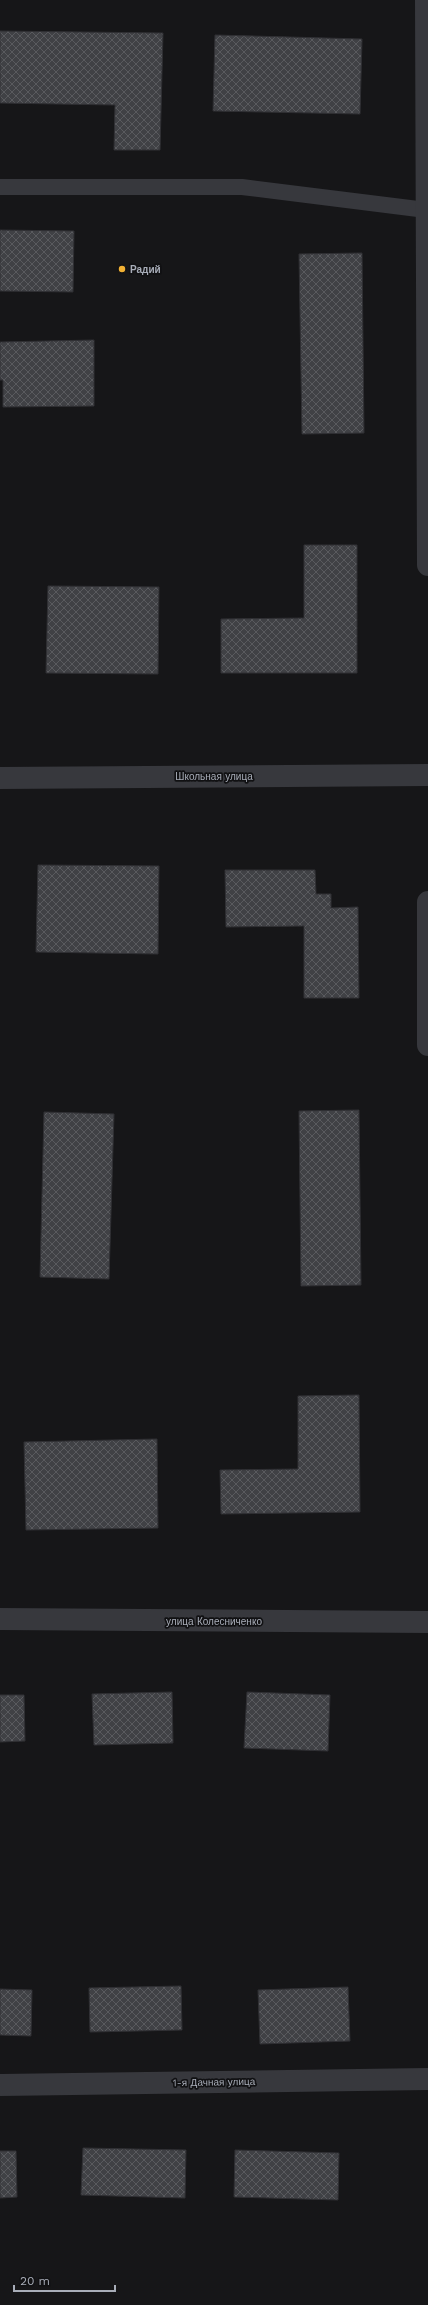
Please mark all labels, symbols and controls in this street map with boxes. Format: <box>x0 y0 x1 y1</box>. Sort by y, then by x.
marker: Радий <box>117 264 127 274</box>
place label: Радий <box>130 264 161 275</box>
street label: Школьная улица <box>175 771 253 782</box>
street label: улица Колесниченко <box>166 1616 262 1627</box>
street label: 1-я Дачная улица <box>173 2076 256 2088</box>
scale bar <box>14 2267 115 2293</box>
text: 20 m <box>20 2274 50 2288</box>

